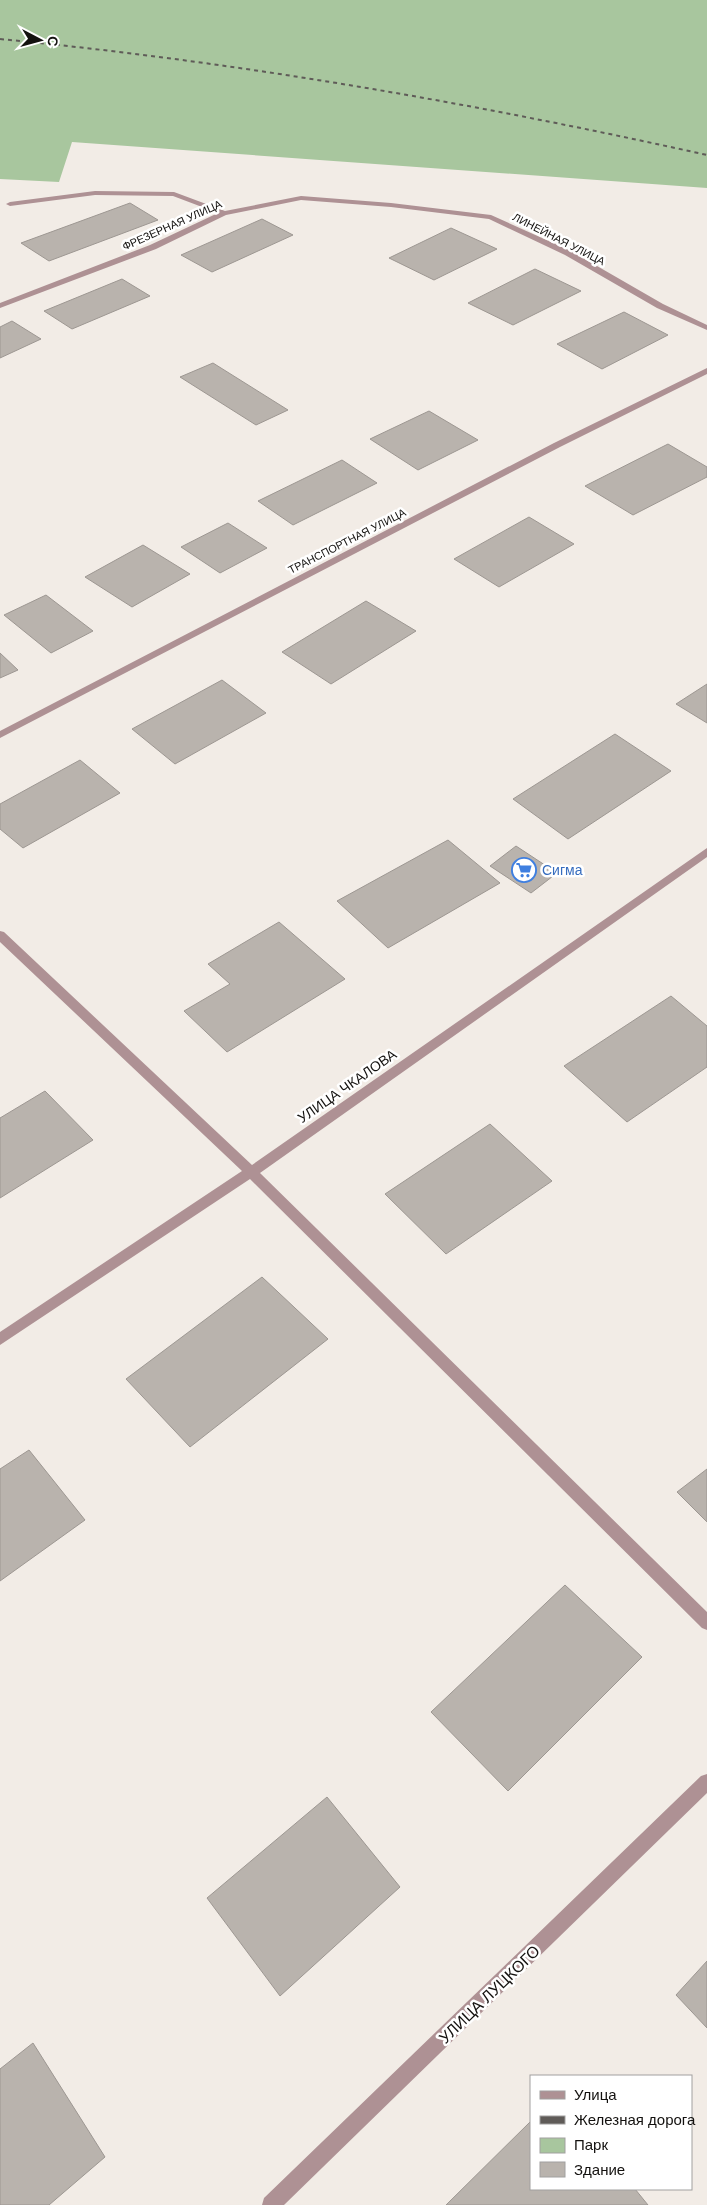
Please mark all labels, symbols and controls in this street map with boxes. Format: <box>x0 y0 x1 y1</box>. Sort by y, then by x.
north arrow <box>15 15 65 65</box>
text: С <box>44 35 61 47</box>
street label: ФРЕЗЕРНАЯ УЛИЦА <box>120 197 224 252</box>
street label: ЛИНЕЙНАЯ УЛИЦА <box>511 211 608 268</box>
street label: ТРАНСПОРТНАЯ УЛИЦА <box>286 506 408 576</box>
supermarket icon: Сигма <box>511 857 537 883</box>
place label: Сигма <box>542 862 583 878</box>
street label: УЛИЦА ЧКАЛОВА <box>295 1046 400 1126</box>
street label: УЛИЦА ЛУЦКОГО <box>436 1942 543 2047</box>
legend <box>530 2075 692 2190</box>
text: Улица <box>574 2086 617 2103</box>
text: Железная дорога <box>574 2111 696 2128</box>
text: Парк <box>574 2136 608 2153</box>
text: Здание <box>574 2161 625 2178</box>

